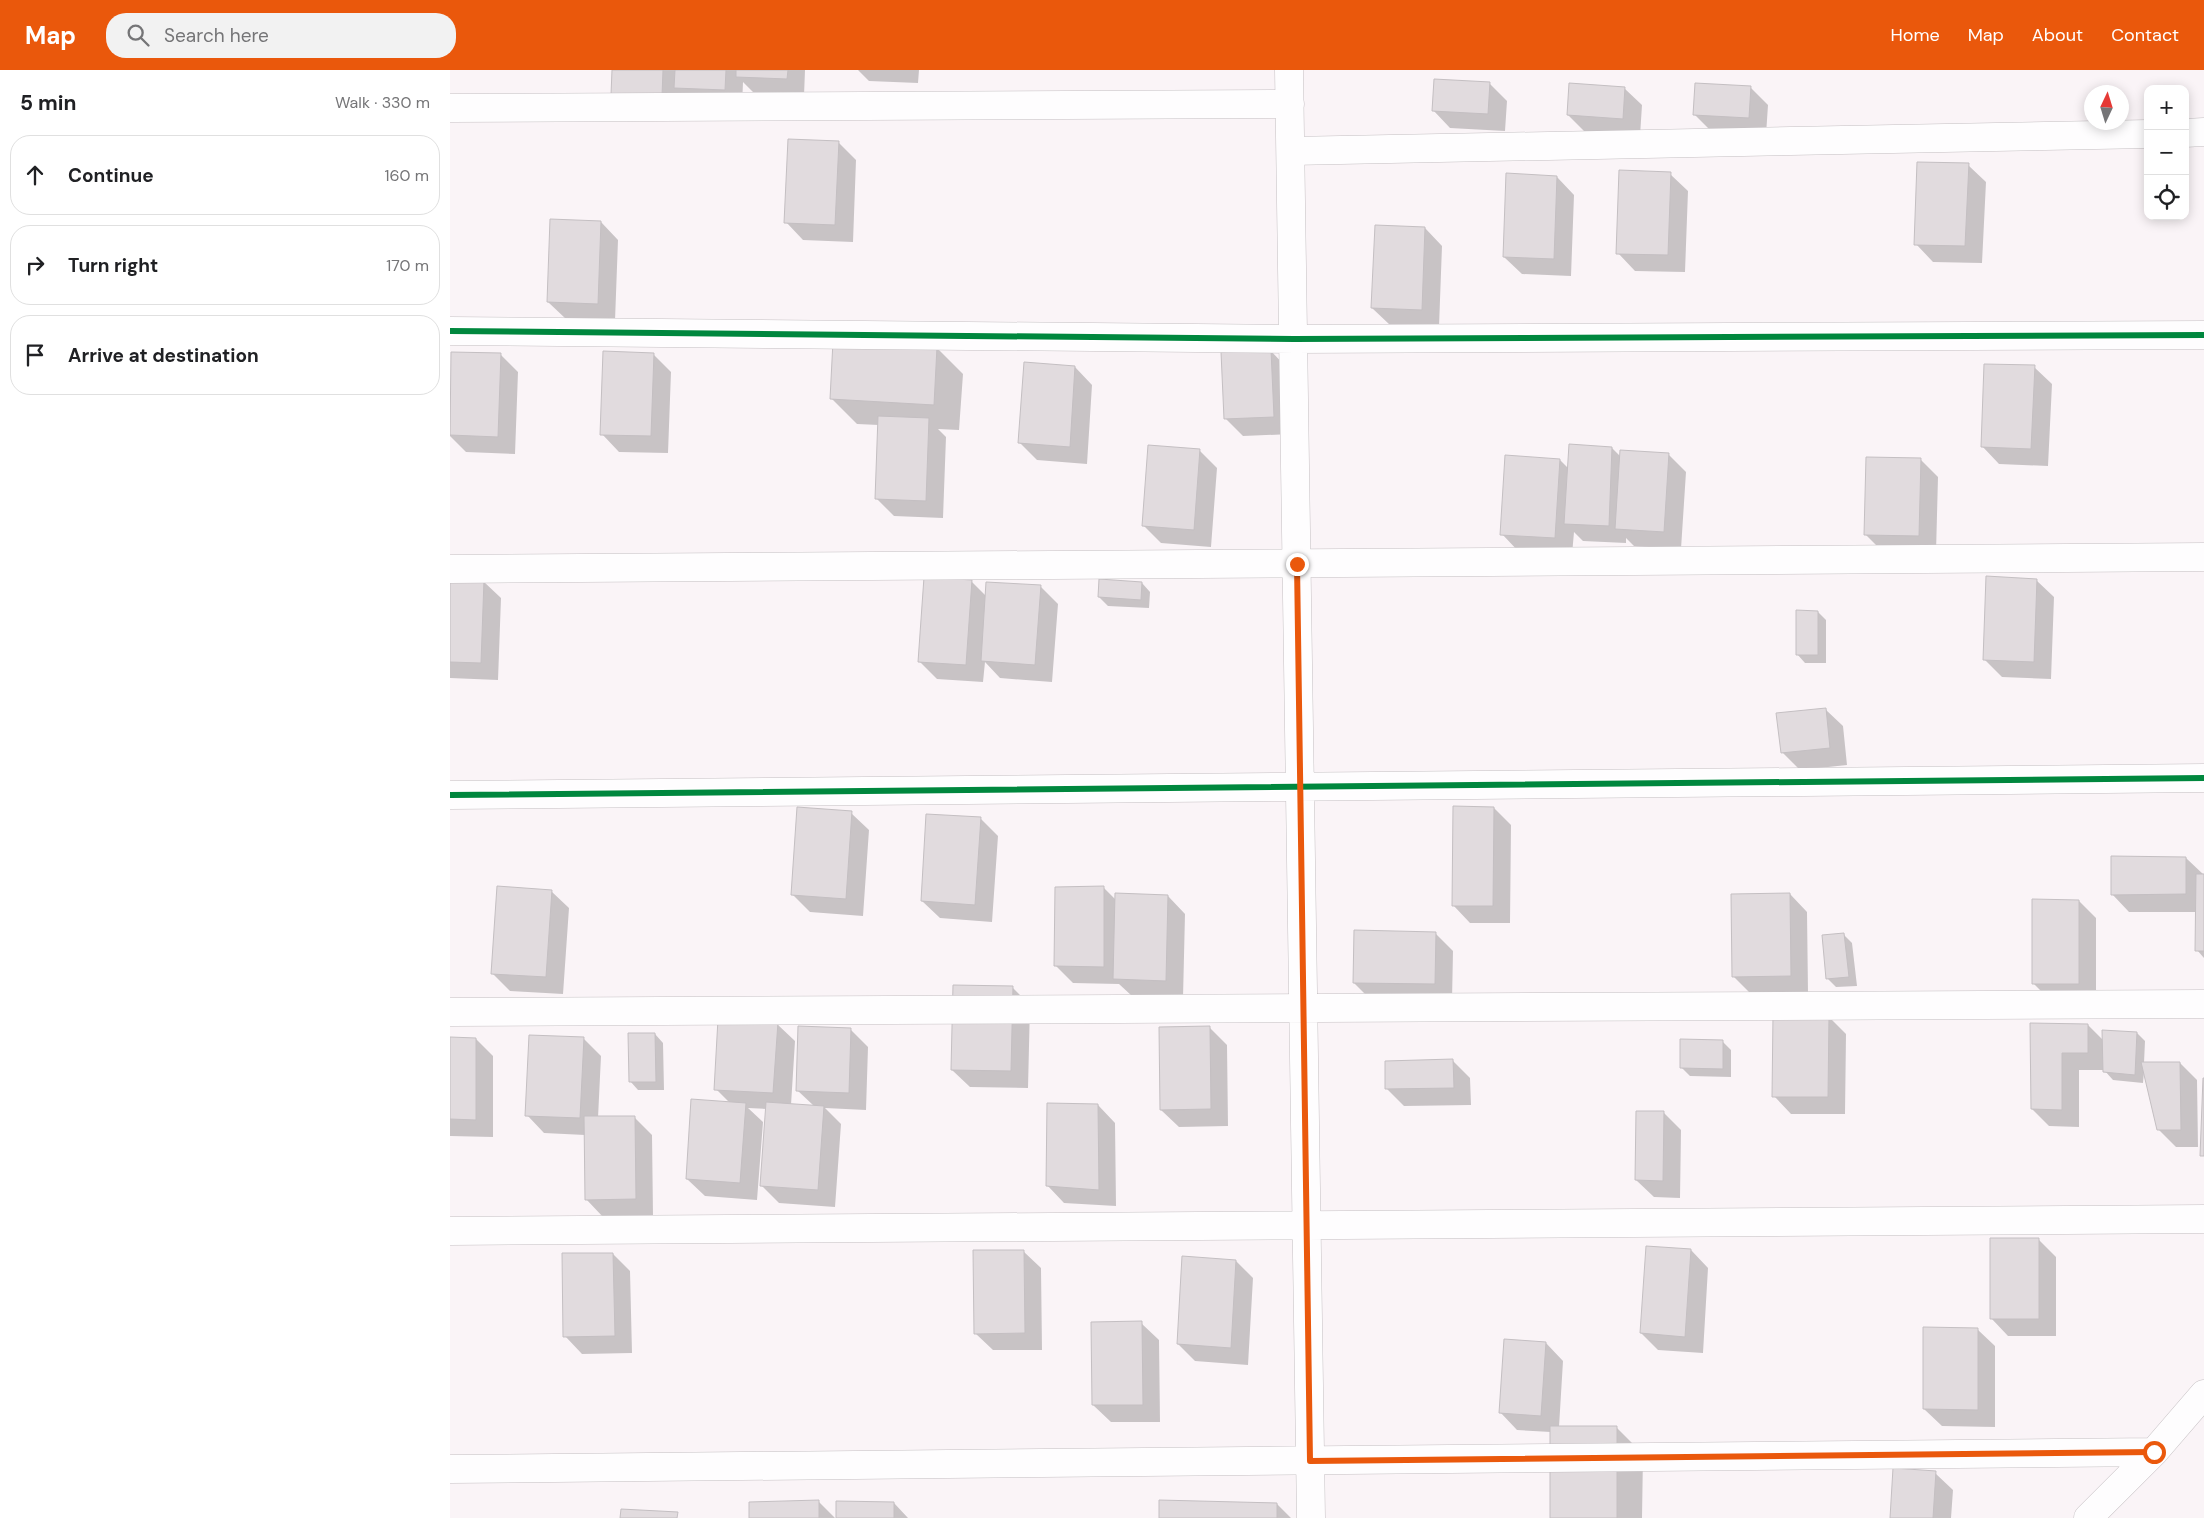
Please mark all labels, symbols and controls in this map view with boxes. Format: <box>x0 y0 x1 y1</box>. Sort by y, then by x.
search box <box>106 13 456 58</box>
text: Map <box>25 20 76 51</box>
icon: search <box>124 21 152 49</box>
text: Search here <box>164 23 269 48</box>
text: Home <box>1890 23 1940 47</box>
text: Map <box>1968 23 2004 47</box>
text: About <box>2032 23 2083 47</box>
text: Contact <box>2111 23 2179 47</box>
north arrow <box>2084 85 2129 130</box>
map controls <box>2144 85 2189 220</box>
button: + <box>2144 85 2189 130</box>
text: 5 min <box>20 89 76 117</box>
text: Walk · 330 m <box>335 92 430 113</box>
button: − <box>2144 130 2189 175</box>
icon: ahead <box>21 161 49 189</box>
text: Continue <box>68 163 154 188</box>
text: 160 m <box>385 165 429 186</box>
button: locate <box>2144 175 2189 220</box>
icon: right <box>21 251 49 279</box>
text: Turn right <box>68 253 158 278</box>
text: 170 m <box>386 255 429 276</box>
icon: arrive <box>21 341 49 369</box>
text: Arrive at destination <box>68 343 259 368</box>
route end <box>1286 553 1309 576</box>
route start <box>2143 1441 2166 1464</box>

